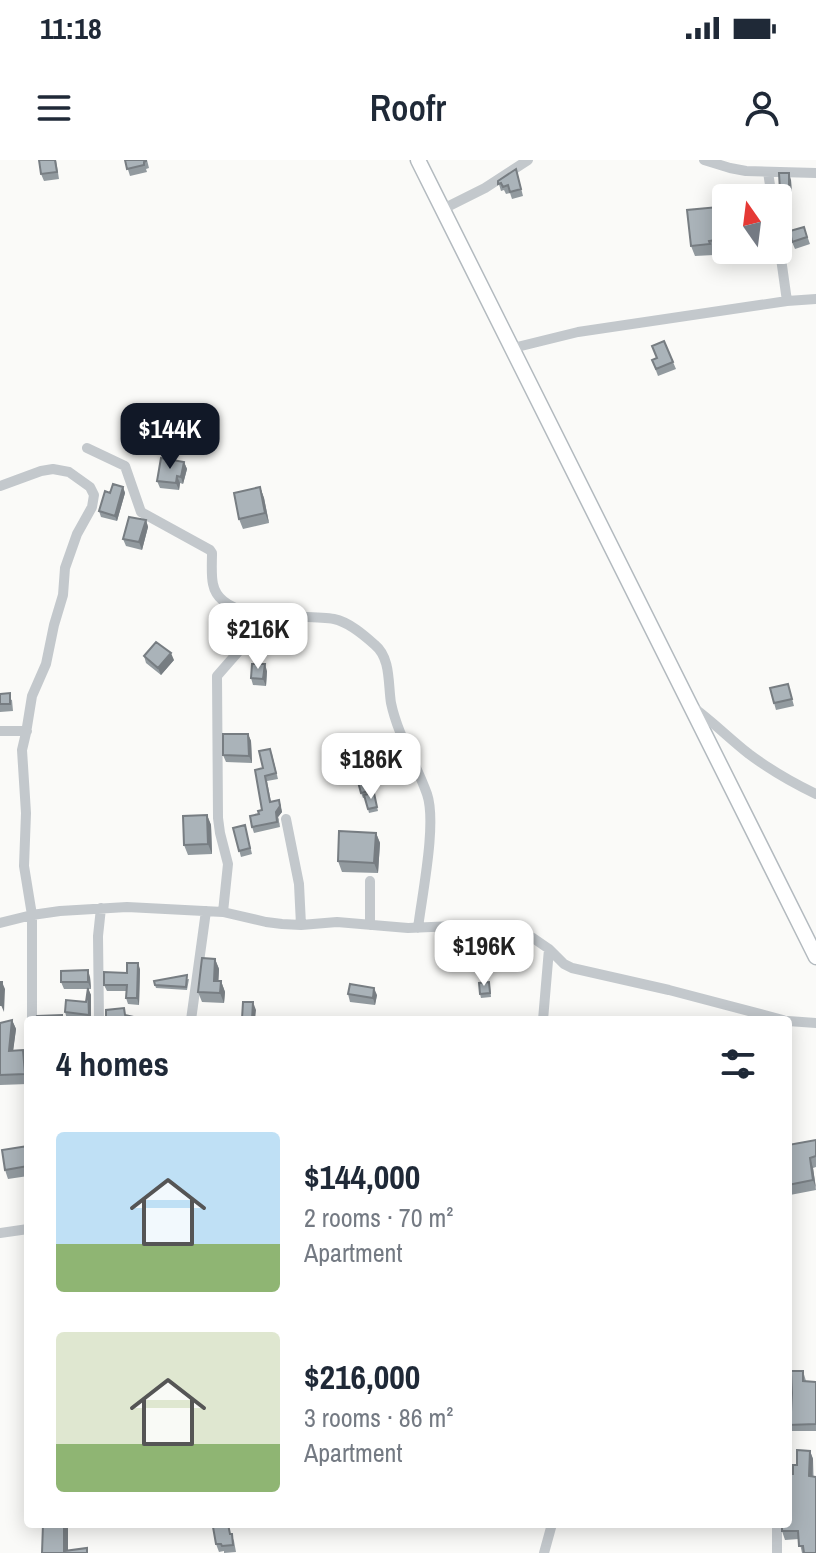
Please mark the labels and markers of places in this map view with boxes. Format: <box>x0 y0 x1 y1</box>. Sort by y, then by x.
pin: $144K <box>114 403 226 471</box>
pin: $216K <box>202 603 314 671</box>
pin: $186K <box>315 733 427 801</box>
pin: $196K <box>428 920 540 988</box>

